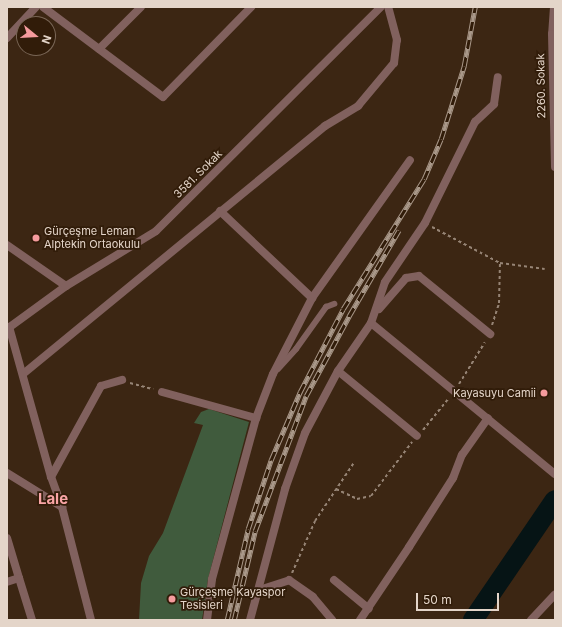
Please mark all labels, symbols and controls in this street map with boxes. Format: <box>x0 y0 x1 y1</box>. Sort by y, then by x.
north arrow <box>16 16 56 56</box>
text: N <box>39 33 54 46</box>
street label: 2260. Sokak <box>534 53 548 119</box>
street label: 3581. Sokak <box>171 147 225 201</box>
place label: Gürçeşme Leman Alptekin Ortaokulu <box>44 225 140 251</box>
marker: Gürçeşme Leman Alptekin Ortaokulu <box>31 233 41 243</box>
place label: Kayasuyu Camii <box>453 386 536 400</box>
marker: Kayasuyu Camii <box>539 388 549 398</box>
district label: Lale <box>38 490 68 508</box>
scale bar <box>418 585 501 611</box>
place label: Gürçeşme Kayaspor Tesisleri <box>180 586 285 612</box>
text: 50 m <box>423 592 452 607</box>
marker: Gürçeşme Kayaspor Tesisleri <box>167 594 177 604</box>

